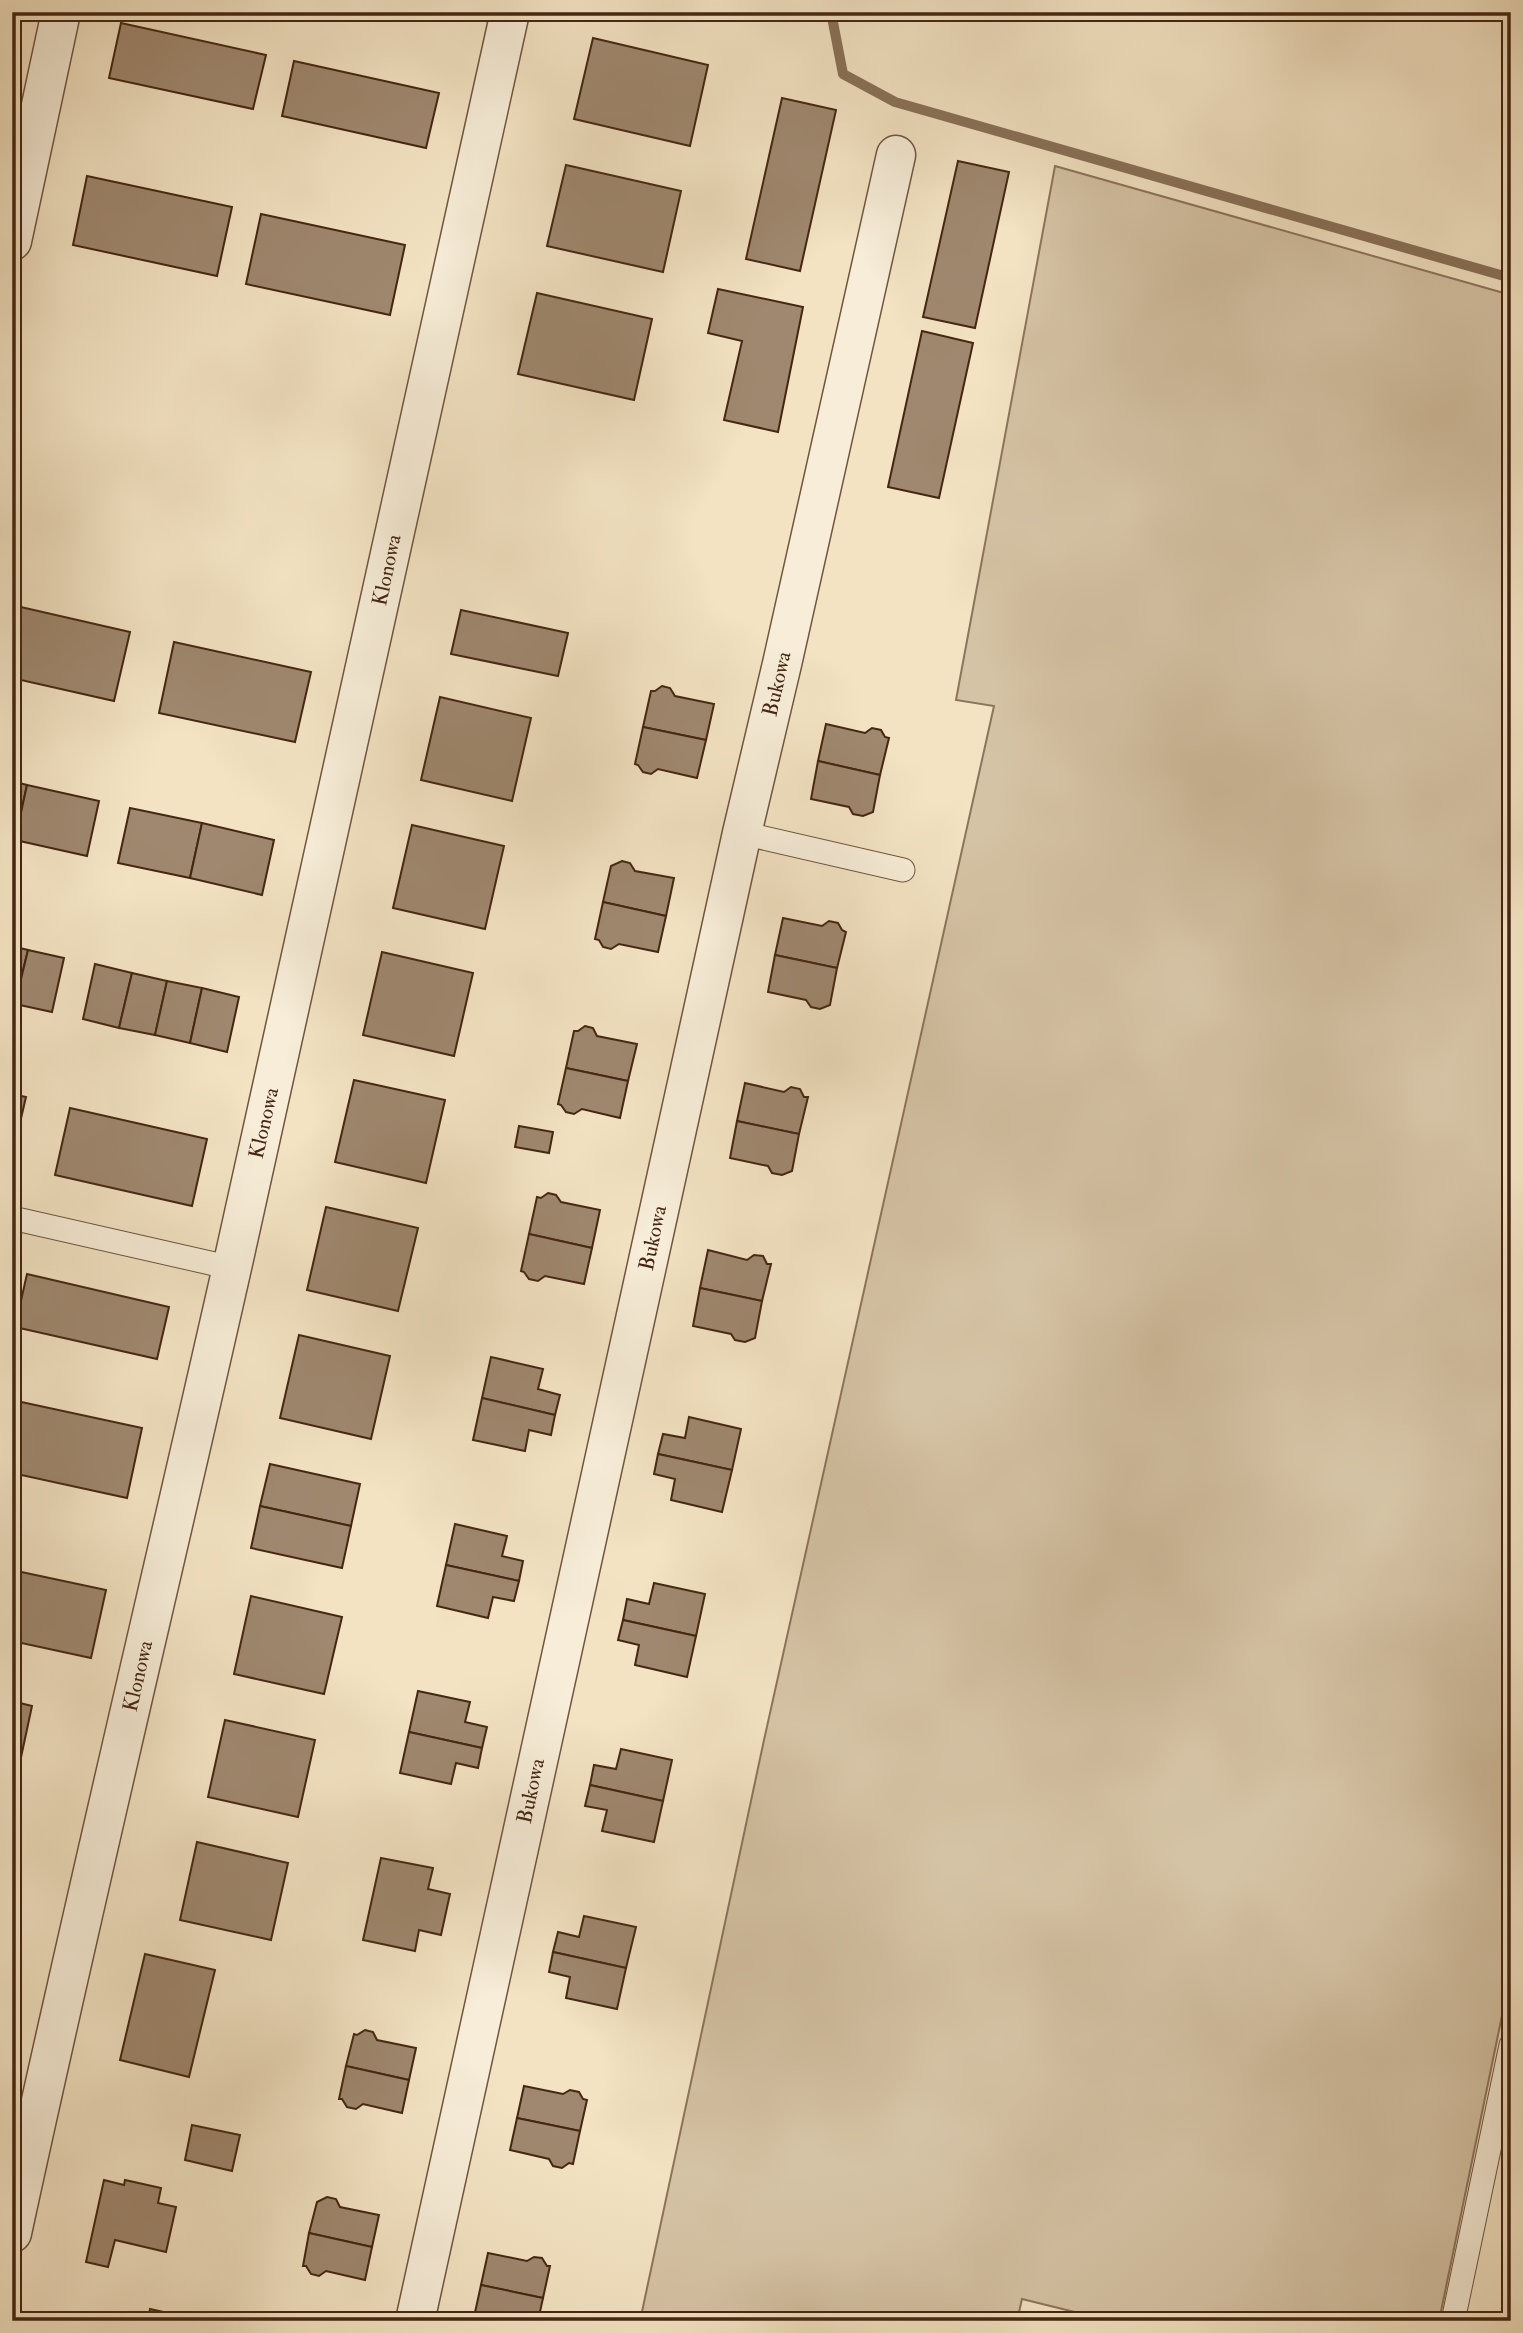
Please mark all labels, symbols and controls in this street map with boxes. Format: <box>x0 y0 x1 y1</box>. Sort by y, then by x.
street label: Klonowa <box>366 531 408 608</box>
street label: Bukowa <box>756 649 798 719</box>
street label: Klonowa <box>243 1084 285 1161</box>
street label: Bukowa <box>633 1203 673 1273</box>
street label: Klonowa <box>117 1637 159 1714</box>
street label: Bukowa <box>511 1756 551 1826</box>

